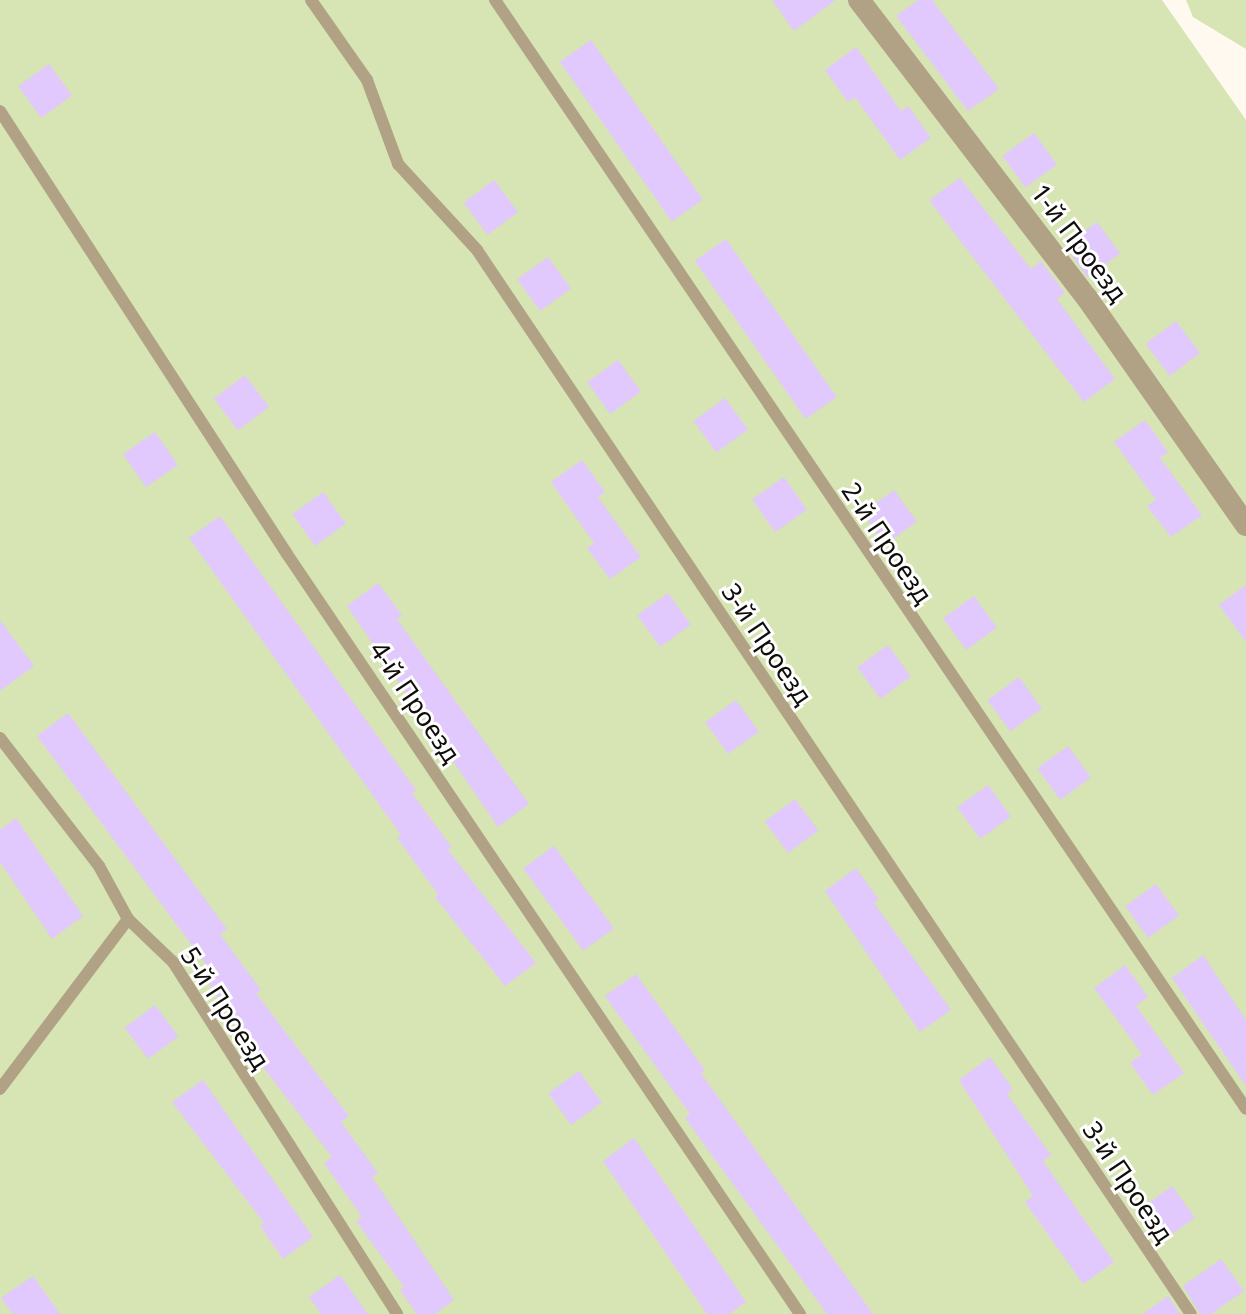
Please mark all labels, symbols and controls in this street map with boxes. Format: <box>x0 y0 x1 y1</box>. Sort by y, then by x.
street label: 1-й Проезд <box>1025 178 1133 308</box>
street label: 2-й Проезд <box>835 477 939 609</box>
street label: 3-й Проезд <box>715 578 819 710</box>
street label: 4-й Проезд <box>363 636 467 768</box>
street label: 5-й Проезд <box>174 941 276 1075</box>
street label: 3-й Проезд <box>1076 1116 1180 1248</box>

